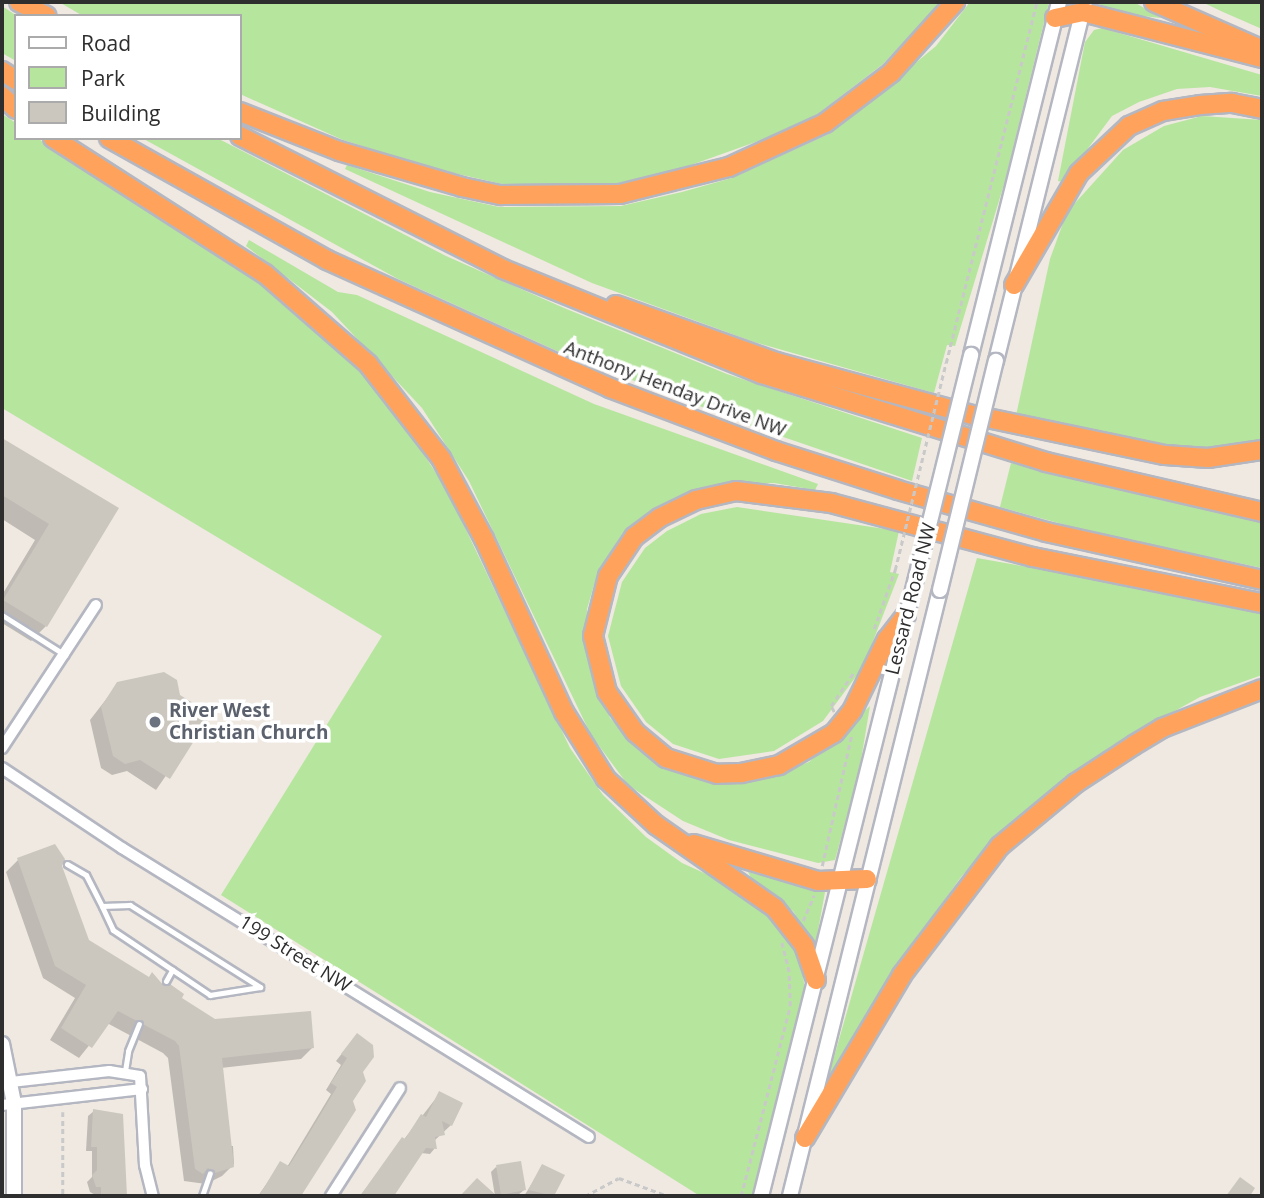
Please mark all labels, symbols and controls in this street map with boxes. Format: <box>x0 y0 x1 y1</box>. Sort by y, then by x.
legend <box>14 14 242 140</box>
text: Road <box>81 29 131 57</box>
text: Park <box>81 64 125 92</box>
text: Building <box>81 99 160 127</box>
street label: Anthony Henday Drive NW <box>561 336 789 442</box>
street label: Lessard Road NW <box>881 521 941 677</box>
place label: River West Christian Church <box>169 700 328 744</box>
marker: River West Christian Church <box>147 714 163 730</box>
street label: 199 Street NW <box>235 911 355 997</box>

